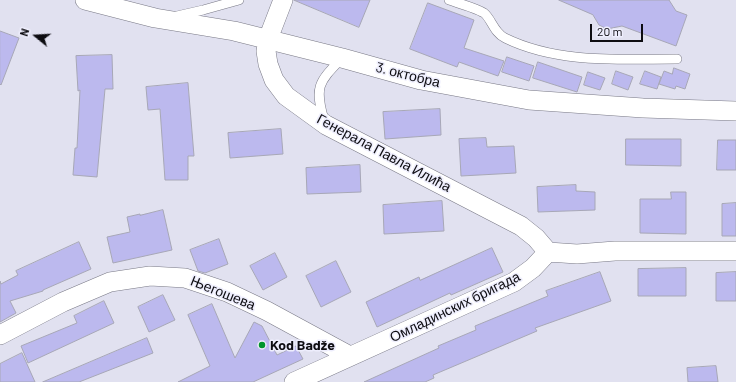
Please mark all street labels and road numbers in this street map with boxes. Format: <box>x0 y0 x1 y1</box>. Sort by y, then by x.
street label: 3. октобра <box>374 59 442 91</box>
street label: Генерала Павла Илића <box>314 110 454 196</box>
street label: Омладинских бригада <box>387 268 523 346</box>
street label: Његошева <box>188 272 258 314</box>

